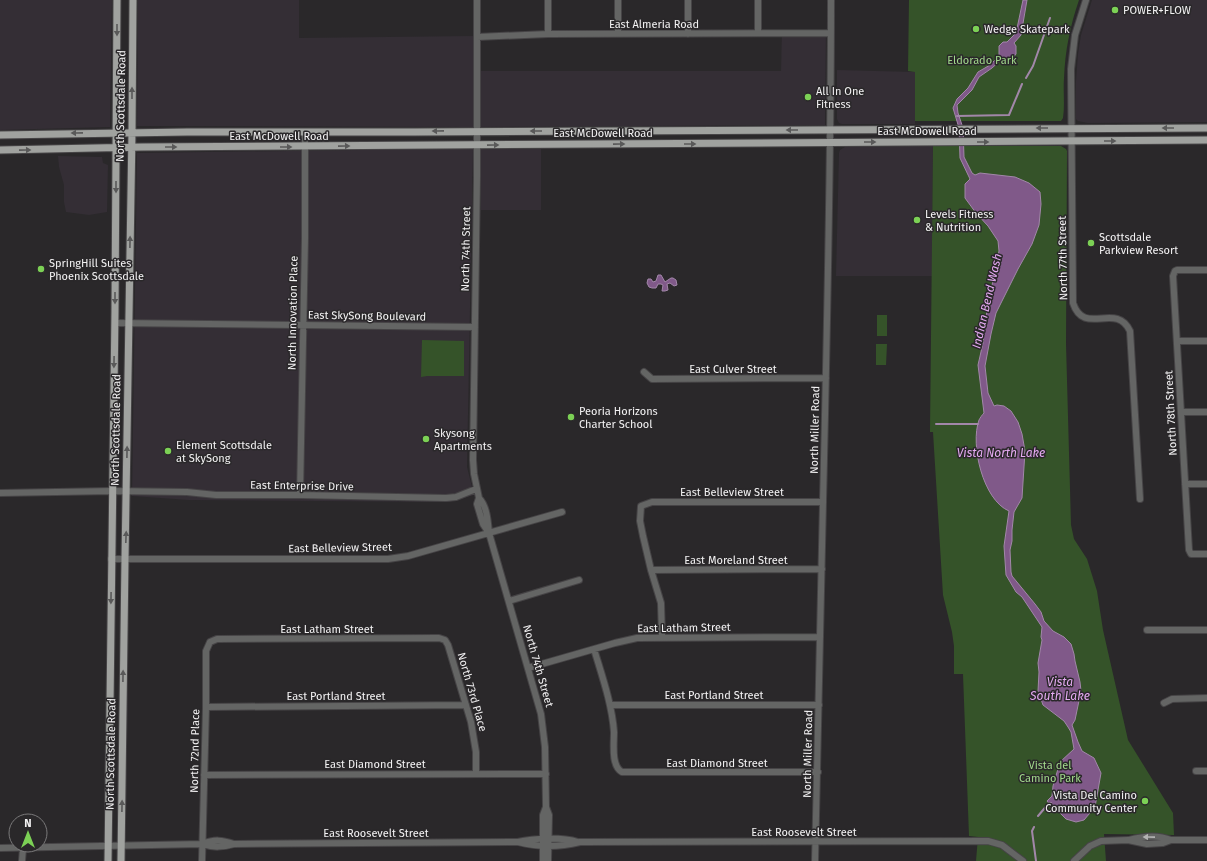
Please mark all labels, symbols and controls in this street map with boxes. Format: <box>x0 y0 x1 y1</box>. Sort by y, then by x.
place label: POWER+FLOW <box>1123 4 1191 17</box>
marker: POWER+FLOW <box>1110 5 1120 15</box>
street label: East Almeria Road <box>609 18 699 31</box>
place label: Wedge Skatepark <box>984 23 1070 36</box>
one-way arrow <box>114 24 120 37</box>
marker: Wedge Skatepark <box>971 24 981 34</box>
street label: North Scottsdale Road <box>114 50 128 162</box>
park label: Eldorado Park <box>947 54 1017 67</box>
place label: All In One Fitness <box>816 85 864 111</box>
one-way arrow <box>129 86 135 99</box>
marker: All In One Fitness <box>803 92 813 102</box>
street label: East McDowell Road <box>877 125 977 138</box>
one-way arrow <box>1035 125 1048 131</box>
one-way arrow <box>1161 125 1174 131</box>
street label: East McDowell Road <box>553 127 653 140</box>
one-way arrow <box>785 127 798 133</box>
one-way arrow <box>432 128 444 135</box>
one-way arrow <box>529 128 542 134</box>
one-way arrow <box>70 130 83 136</box>
street label: East McDowell Road <box>229 130 329 143</box>
one-way arrow <box>1104 137 1116 144</box>
one-way arrow <box>864 139 877 145</box>
one-way arrow <box>977 139 990 145</box>
one-way arrow <box>613 141 626 147</box>
one-way arrow <box>684 141 697 147</box>
one-way arrow <box>487 142 500 148</box>
one-way arrow <box>338 143 350 150</box>
one-way arrow <box>165 144 178 150</box>
one-way arrow <box>280 144 293 150</box>
one-way arrow <box>19 146 31 153</box>
one-way arrow <box>113 181 119 194</box>
street label: North 74th Street <box>459 206 473 292</box>
place label: Levels Fitness & Nutrition <box>925 208 994 234</box>
marker: Levels Fitness & Nutrition <box>912 215 922 225</box>
street label: North 77th Street <box>1056 216 1070 300</box>
place label: Scottsdale Parkview Resort <box>1099 231 1178 257</box>
one-way arrow <box>127 235 133 248</box>
marker: Scottsdale Parkview Resort <box>1086 238 1096 248</box>
water label: Indian Bend Wash <box>969 252 1005 350</box>
street label: North Innovation Place <box>286 256 300 370</box>
place label: SpringHill Suites Phoenix Scottsdale <box>49 257 144 283</box>
marker: SpringHill Suites Phoenix Scottsdale <box>36 264 46 274</box>
one-way arrow <box>112 292 118 305</box>
street label: East SkySong Boulevard <box>308 308 426 324</box>
one-way arrow <box>111 356 118 368</box>
street label: East Culver Street <box>689 363 777 376</box>
street label: North 78th Street <box>1162 370 1180 456</box>
street label: North Scottsdale Road <box>109 374 123 486</box>
street label: North Miller Road <box>808 386 822 474</box>
place label: Peoria Horizons Charter School <box>579 405 658 431</box>
marker: Peoria Horizons Charter School <box>566 412 576 422</box>
place label: Skysong Apartments <box>434 427 492 453</box>
marker: Skysong Apartments <box>421 434 431 444</box>
place label: Element Scottsdale at SkySong <box>176 439 272 465</box>
one-way arrow <box>124 445 130 458</box>
marker: Element Scottsdale at SkySong <box>163 446 173 456</box>
water label: Vista North Lake <box>957 446 1045 460</box>
street label: East Enterprise Drive <box>250 479 354 493</box>
street label: East Belleview Street <box>680 486 784 499</box>
one-way arrow <box>122 531 129 543</box>
street label: East Belleview Street <box>288 541 392 555</box>
street label: East Moreland Street <box>684 554 788 567</box>
one-way arrow <box>108 592 114 605</box>
street label: East Latham Street <box>637 621 731 635</box>
street label: East Latham Street <box>280 623 374 636</box>
street label: North 74th Street <box>520 623 556 709</box>
street label: North 73rd Place <box>454 651 490 733</box>
one-way arrow <box>120 670 127 682</box>
water label: Vista South Lake <box>1029 675 1090 703</box>
street label: East Portland Street <box>664 689 764 702</box>
street label: East Portland Street <box>286 690 386 703</box>
street label: North Scottsdale Road <box>104 698 118 810</box>
street label: North 72nd Place <box>188 709 202 793</box>
street label: North Miller Road <box>801 710 815 798</box>
street label: East Diamond Street <box>666 757 768 770</box>
street label: East Diamond Street <box>324 758 426 771</box>
park label: Vista del Camino Park <box>1019 759 1081 785</box>
place label: Vista Del Camino Community Center <box>1045 789 1138 815</box>
marker: Vista Del Camino Community Center <box>1140 796 1150 806</box>
one-way arrow <box>119 799 125 812</box>
north arrow <box>8 813 48 853</box>
text: N <box>24 817 32 830</box>
street label: East Roosevelt Street <box>751 826 857 839</box>
street label: East Roosevelt Street <box>323 827 429 840</box>
one-way arrow <box>1143 833 1155 840</box>

